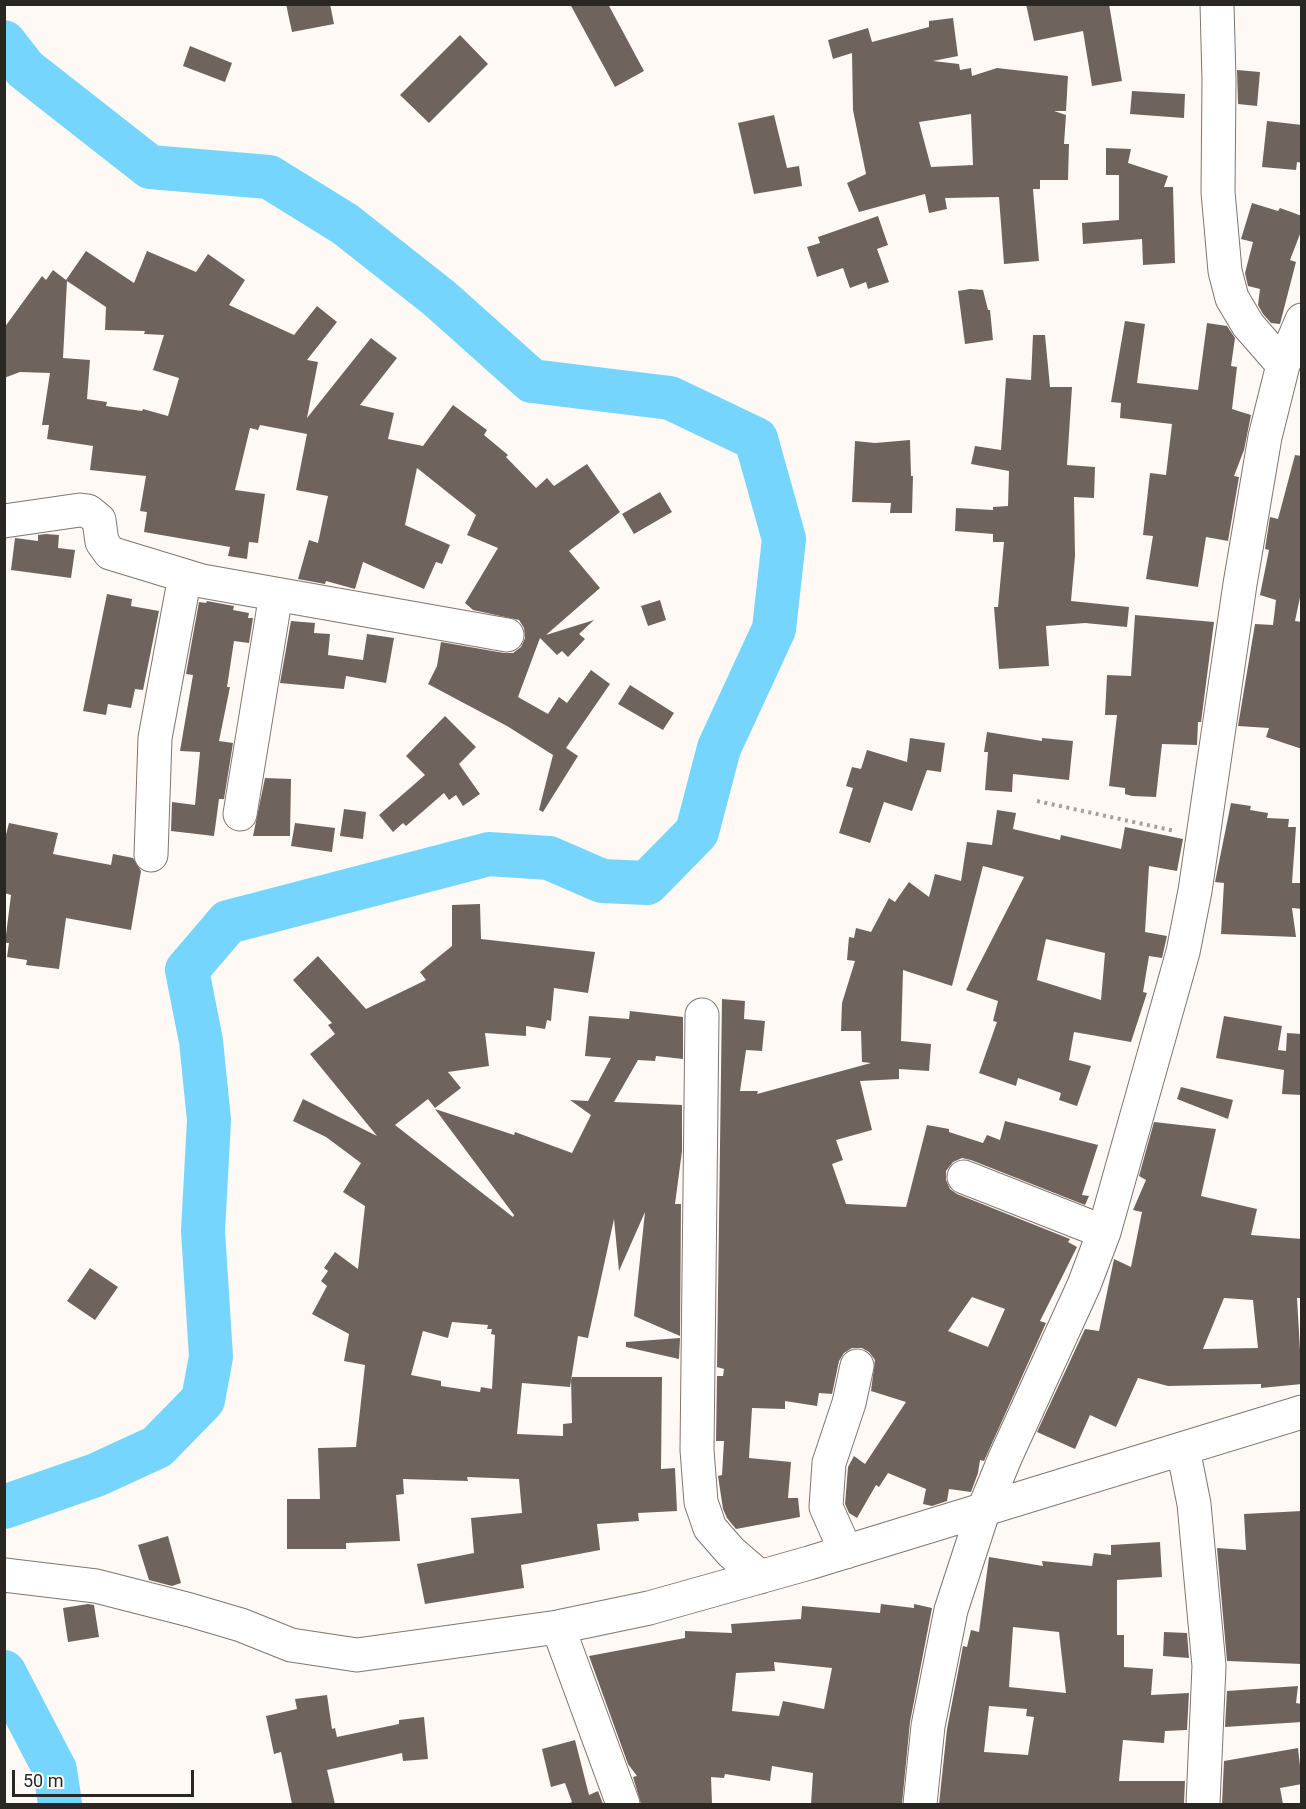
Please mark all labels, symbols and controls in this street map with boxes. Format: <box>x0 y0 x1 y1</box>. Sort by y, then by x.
scale bar <box>15 1758 196 1796</box>
text: 50 m <box>23 1770 63 1791</box>

